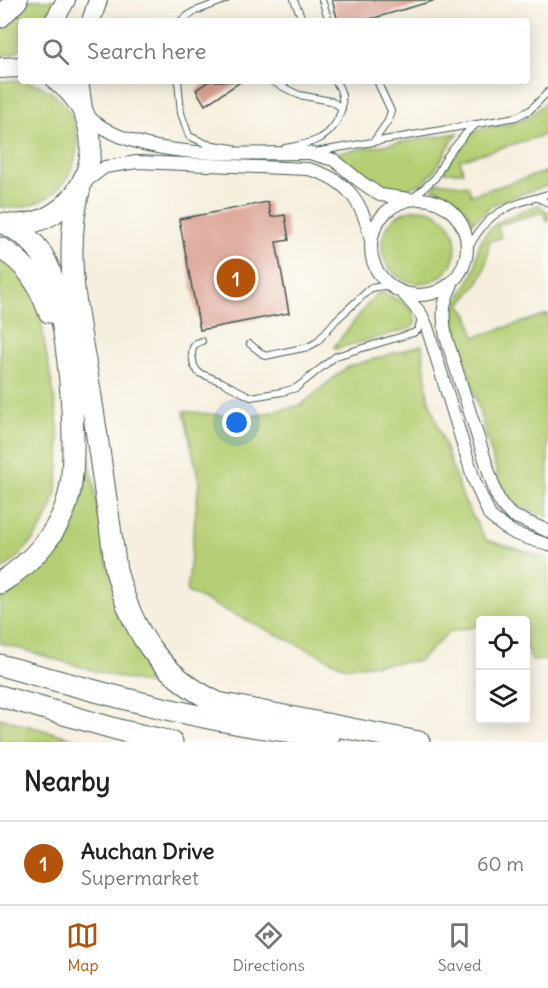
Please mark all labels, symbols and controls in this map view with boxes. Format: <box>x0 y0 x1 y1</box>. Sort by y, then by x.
search box <box>18 18 530 84</box>
icon: search <box>39 35 72 68</box>
text: Search here <box>87 37 206 65</box>
pin: 1 <box>216 256 256 300</box>
your location <box>222 408 251 437</box>
map controls <box>476 616 530 724</box>
button: locate <box>476 616 530 670</box>
button: layers <box>476 670 530 724</box>
text: Nearby <box>24 765 110 798</box>
text: Auchan Drive <box>81 837 214 865</box>
text: 1 <box>40 851 47 876</box>
text: 60 m <box>477 851 524 876</box>
text: Supermarket <box>81 865 199 890</box>
tab: Map <box>66 919 99 975</box>
tab: Directions <box>232 919 305 975</box>
tab: Saved <box>438 919 482 975</box>

